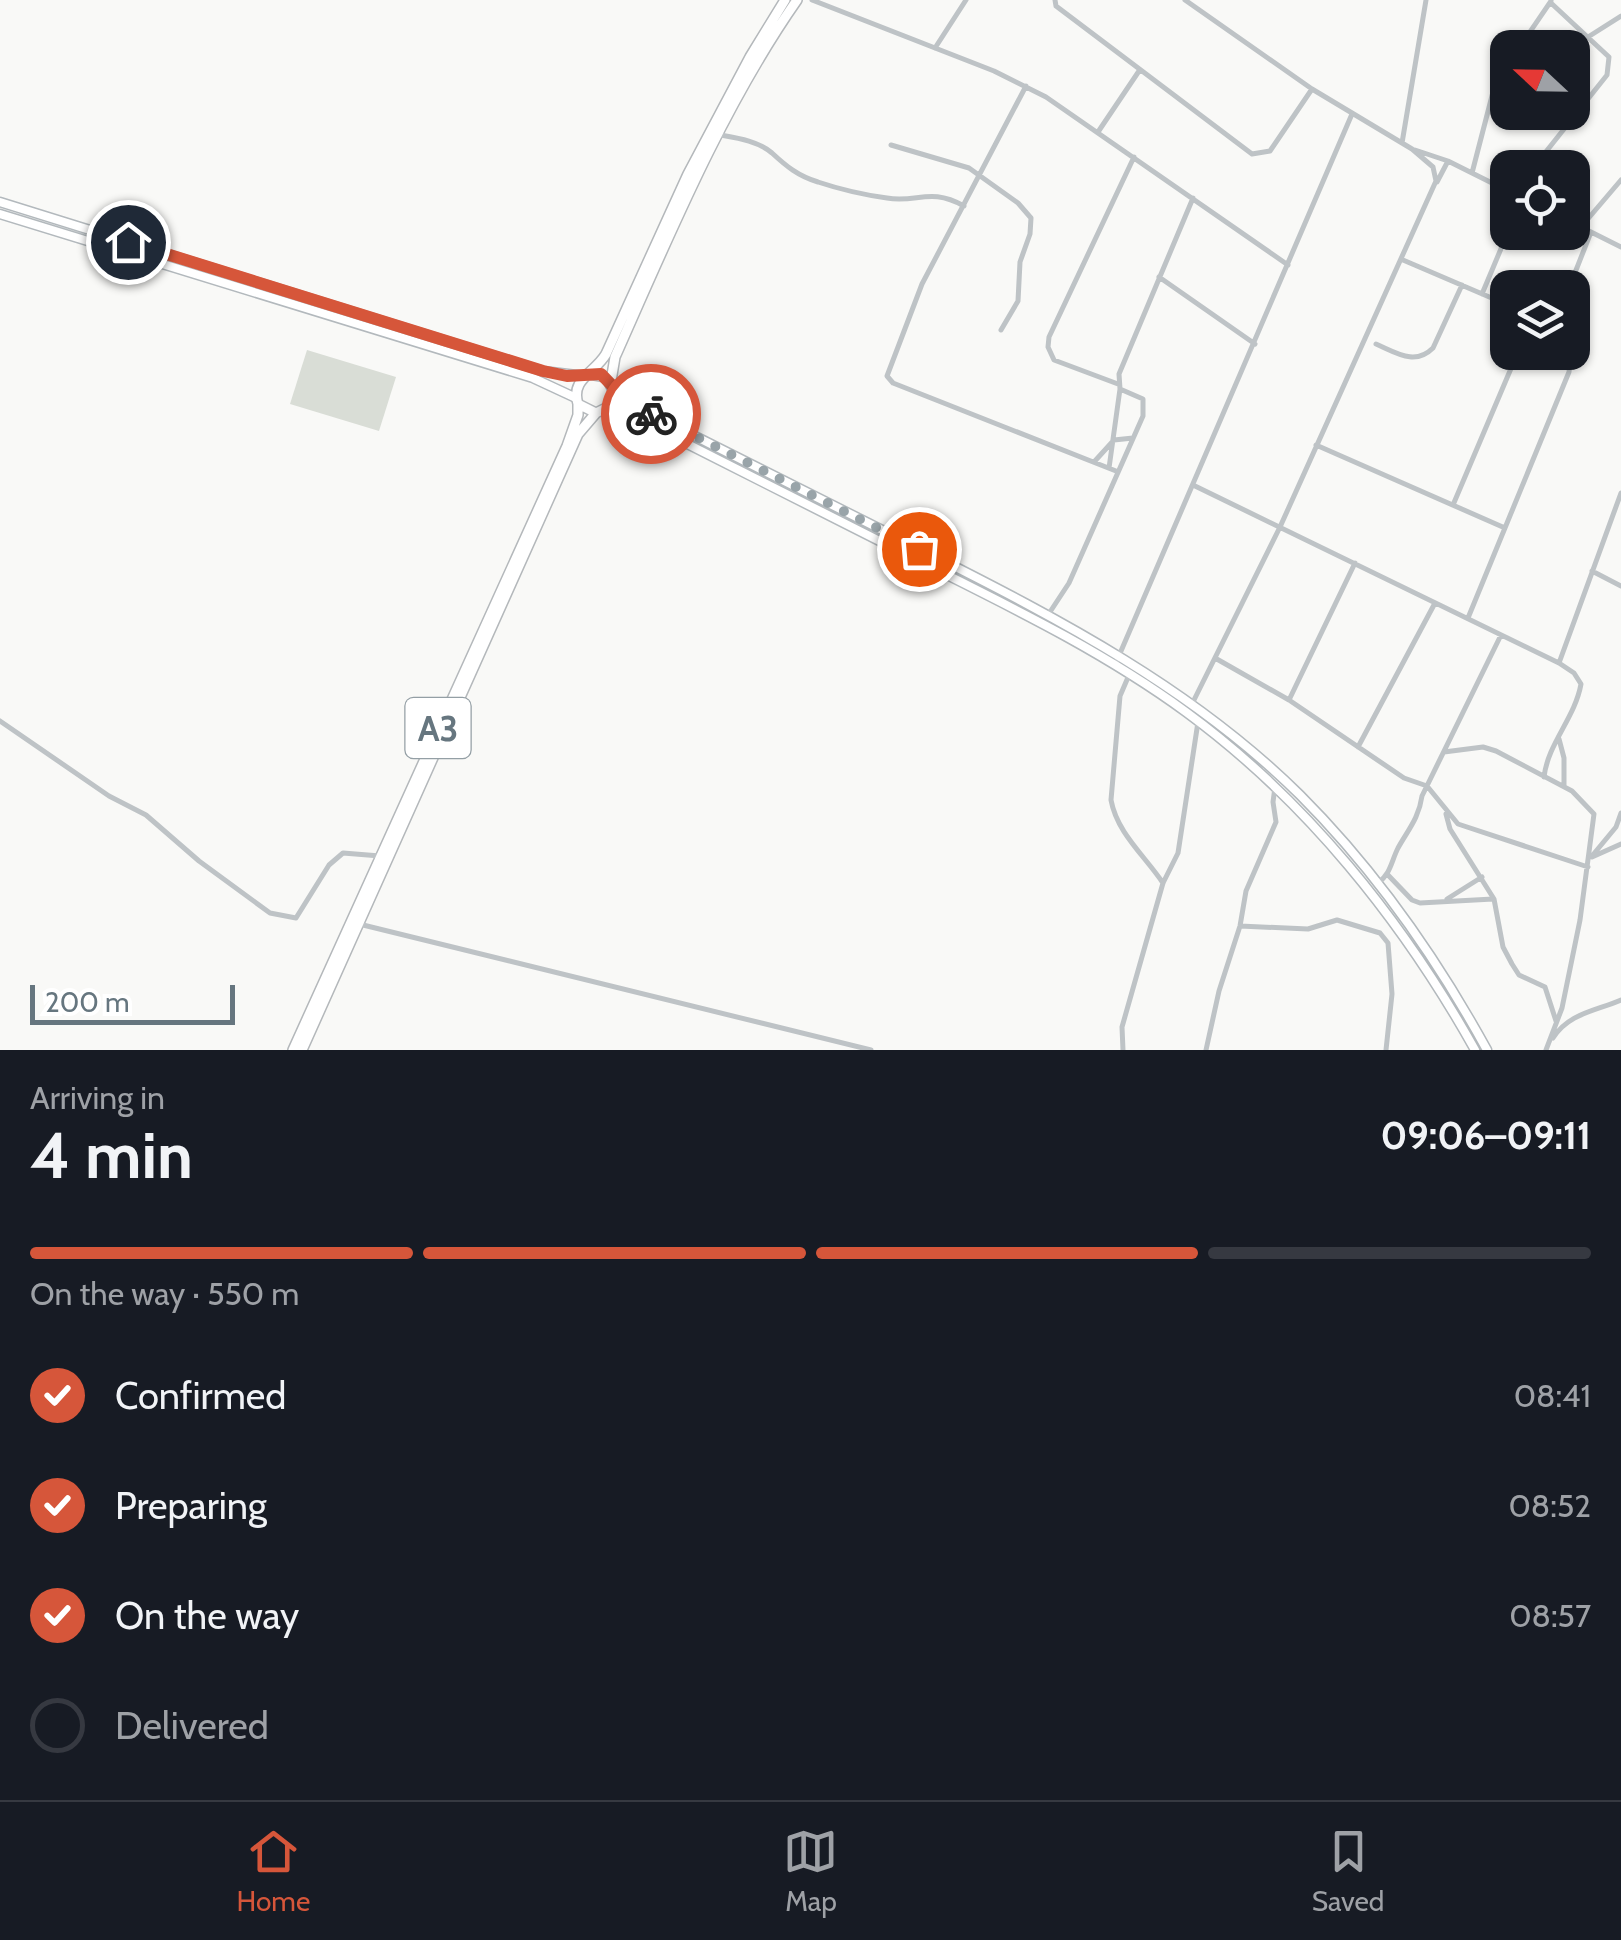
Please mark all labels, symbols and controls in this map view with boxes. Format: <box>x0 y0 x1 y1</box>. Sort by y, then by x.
north arrow <box>1490 30 1590 130</box>
map controls <box>1490 30 1590 370</box>
button: locate <box>1490 150 1590 250</box>
pin <box>86 200 171 285</box>
icon: home <box>101 215 156 270</box>
button: layers <box>1490 270 1590 370</box>
courier <box>601 364 701 464</box>
icon: bike <box>624 387 679 442</box>
pin <box>877 507 962 592</box>
icon: bag <box>892 522 947 577</box>
road number: A3 <box>406 698 470 758</box>
scale bar <box>30 980 235 1024</box>
text: 200 m <box>45 985 130 1019</box>
text: Arriving in <box>30 1078 165 1117</box>
text: 09:06–09:11 <box>1381 1112 1591 1159</box>
text: 4 min <box>30 1115 193 1194</box>
text: On the way · 550 m <box>30 1274 299 1313</box>
icon: check <box>30 1368 85 1423</box>
text: Confirmed <box>115 1372 286 1419</box>
text: 08:41 <box>1514 1376 1591 1415</box>
icon: check <box>30 1478 85 1533</box>
text: Preparing <box>115 1482 267 1529</box>
text: 08:52 <box>1509 1486 1591 1525</box>
icon: check <box>30 1588 85 1643</box>
text: On the way <box>115 1592 299 1639</box>
text: 08:57 <box>1509 1596 1591 1635</box>
text: Delivered <box>115 1702 269 1749</box>
tab: Home <box>237 1824 310 1918</box>
tab: Map <box>783 1824 838 1918</box>
tab: Saved <box>1312 1824 1384 1918</box>

